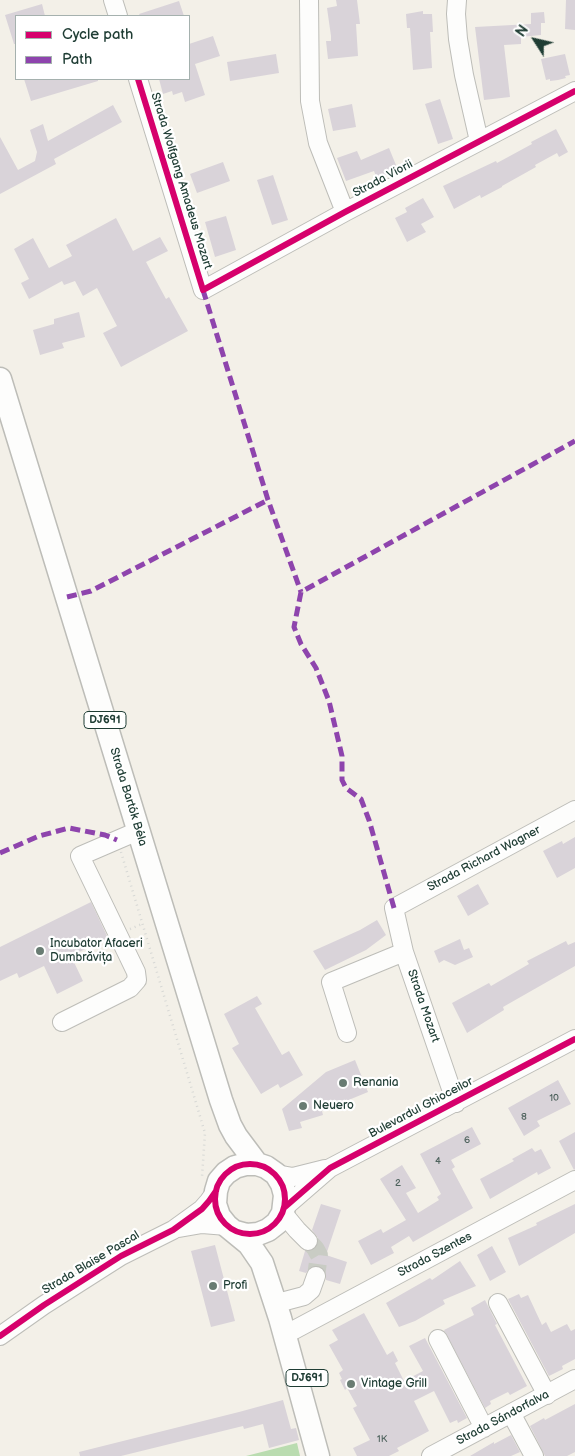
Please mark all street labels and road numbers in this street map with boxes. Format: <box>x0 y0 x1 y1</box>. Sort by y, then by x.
street label: Strada Wolfgang Amadeus Mozart <box>147 91 215 271</box>
street label: Strada Viorii <box>351 157 415 201</box>
road number: DJ691 <box>84 712 126 728</box>
street label: Strada Bartók Béla <box>106 746 150 848</box>
street label: Strada Richard Wagner <box>425 823 543 895</box>
street label: Strada Mozart <box>404 968 442 1044</box>
street label: Bulevardul Ghioceilor <box>366 1074 476 1142</box>
street label: Strada Blaise Pascal <box>40 1228 142 1298</box>
street label: Strada Szentes <box>396 1229 474 1281</box>
road number: DJ691 <box>286 1370 328 1386</box>
street label: Strada Sándorfalva <box>454 1388 552 1448</box>

